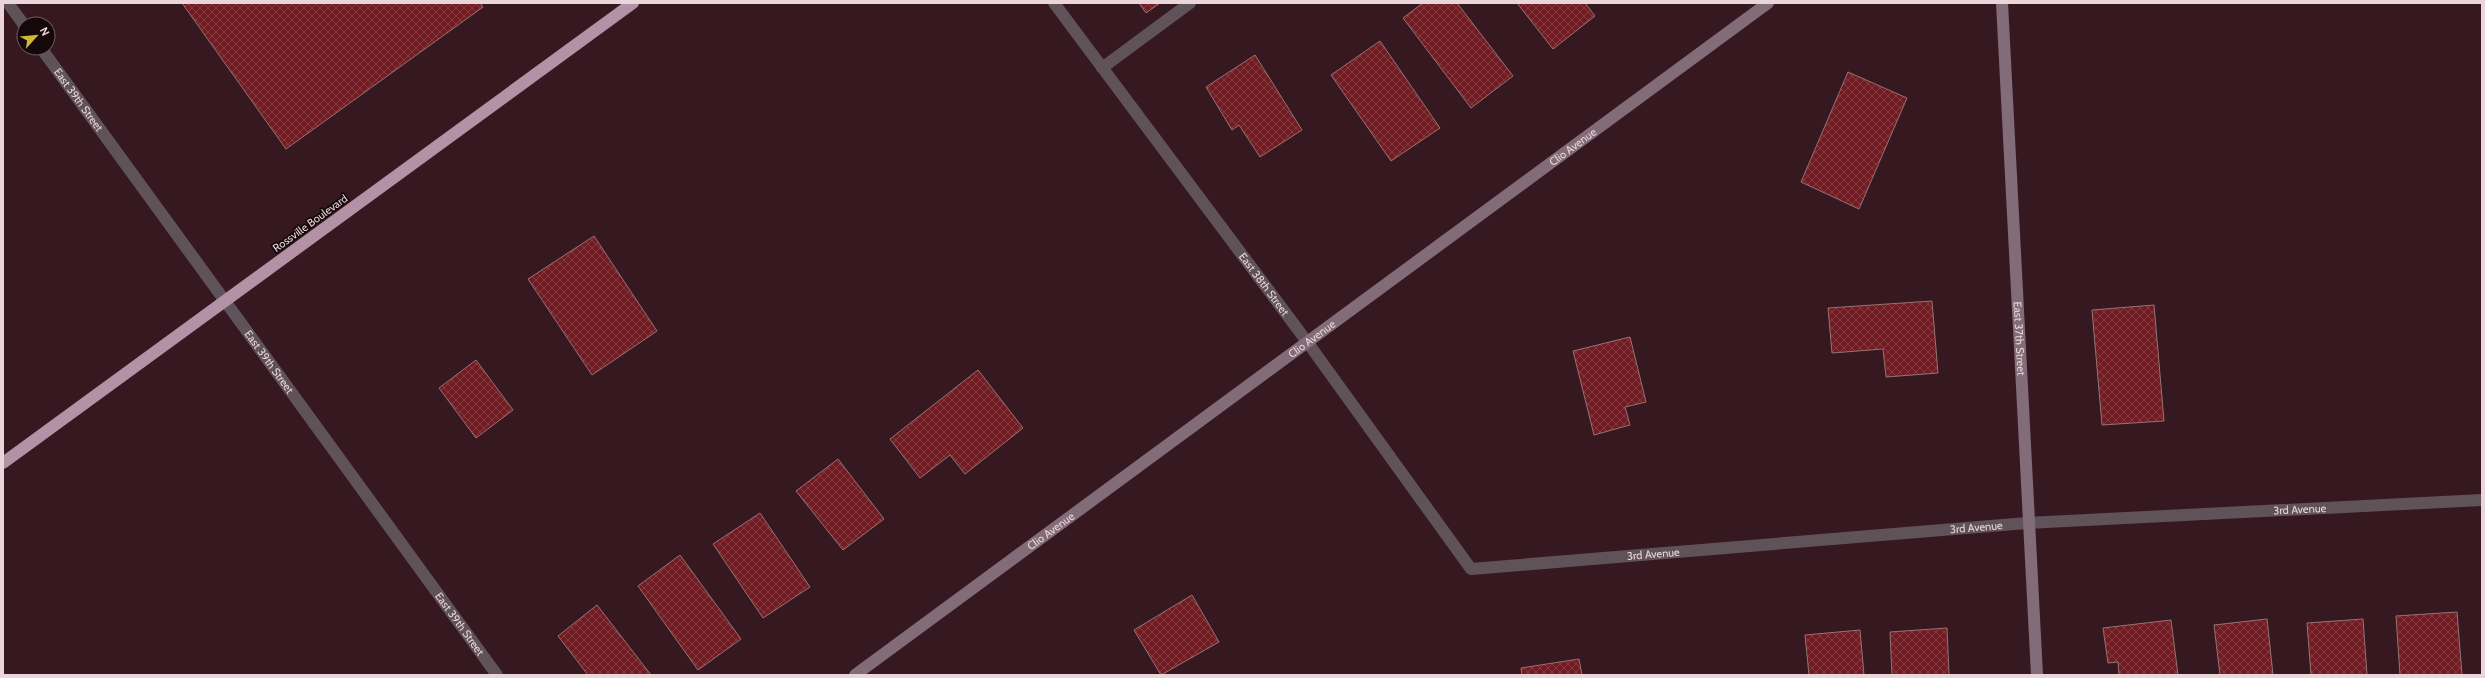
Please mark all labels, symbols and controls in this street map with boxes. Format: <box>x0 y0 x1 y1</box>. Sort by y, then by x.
north arrow <box>16 16 56 56</box>
text: N <box>37 25 53 38</box>
street label: East 39th Street <box>51 65 106 134</box>
street label: Clio Avenue <box>1546 125 1599 169</box>
street label: Rossville Boulevard <box>270 191 350 255</box>
street label: East 38th Street <box>1236 250 1292 319</box>
street label: East 37th Street <box>2011 301 2028 376</box>
street label: Clio Avenue <box>1285 317 1338 361</box>
street label: East 39th Street <box>242 327 297 396</box>
street label: 3rd Avenue <box>2273 501 2327 518</box>
street label: Clio Avenue <box>1024 509 1077 553</box>
street label: 3rd Avenue <box>1949 518 2003 536</box>
street label: 3rd Avenue <box>1626 545 1681 563</box>
street label: East 39th Street <box>432 589 488 658</box>

